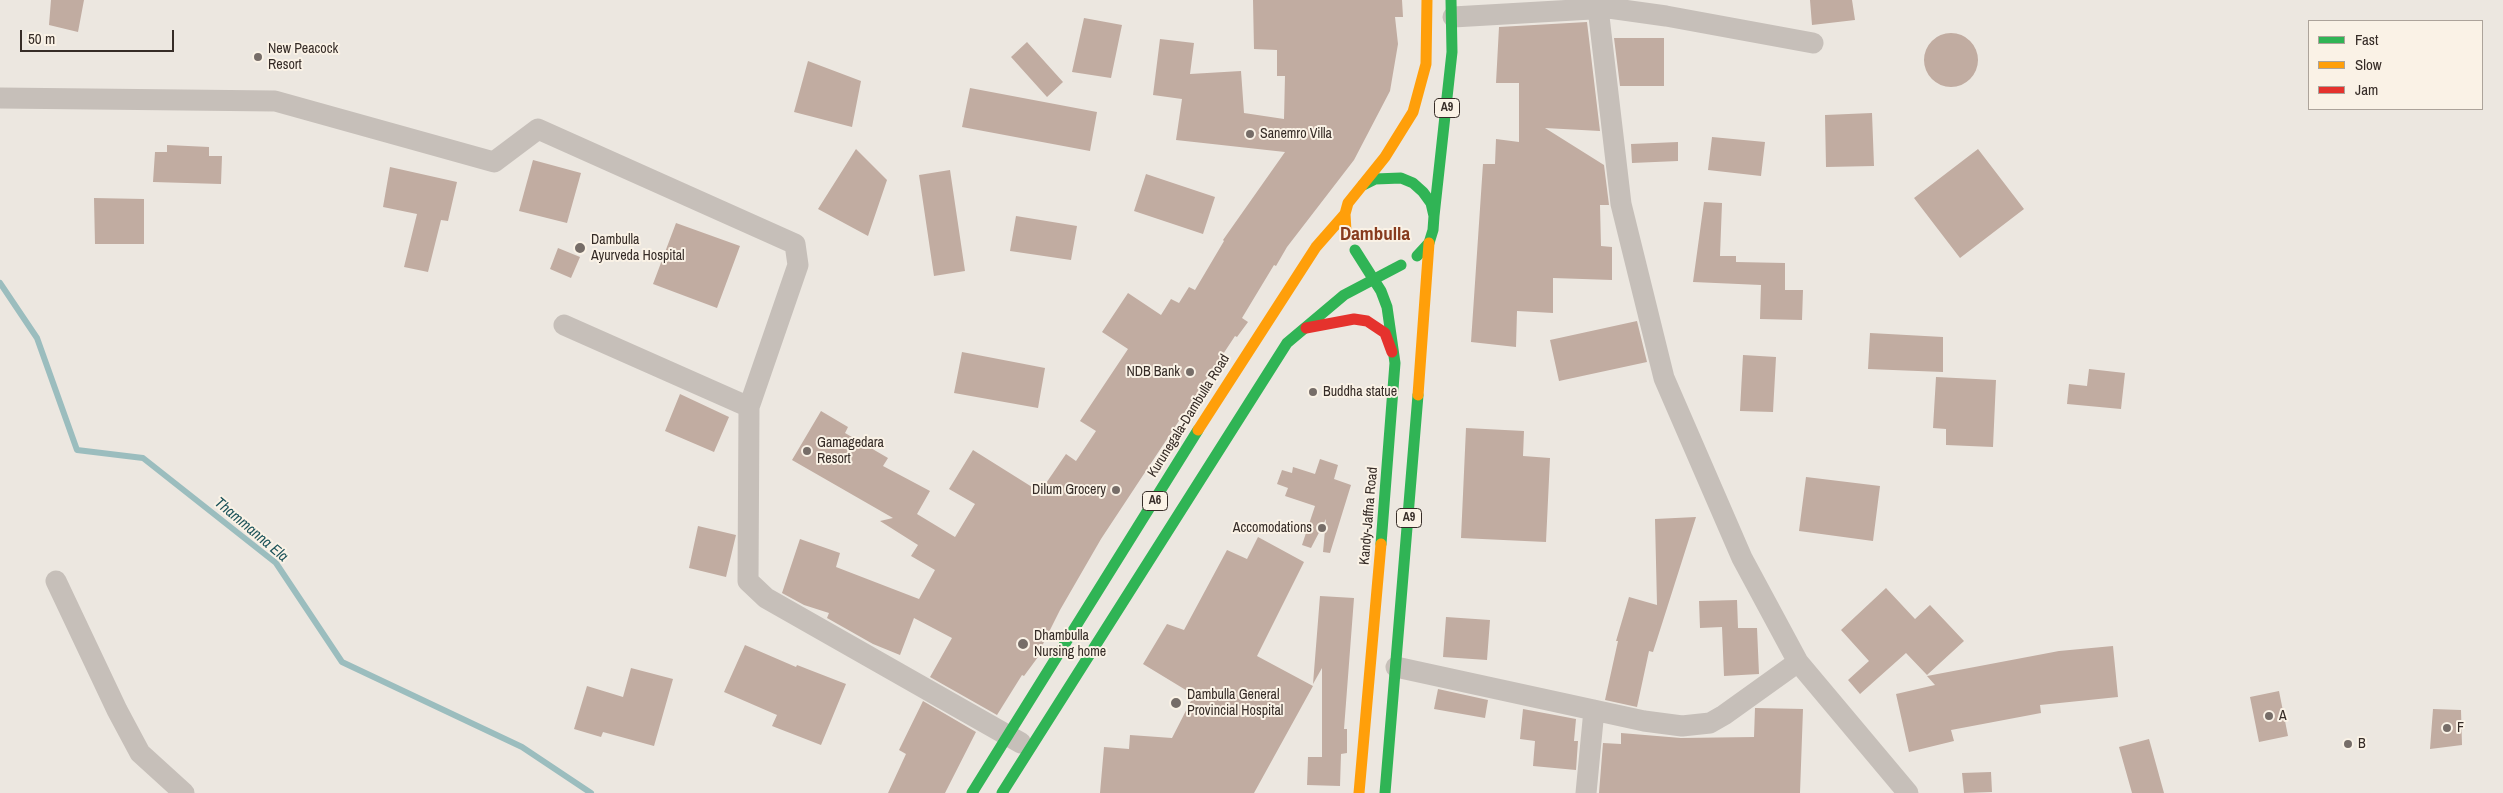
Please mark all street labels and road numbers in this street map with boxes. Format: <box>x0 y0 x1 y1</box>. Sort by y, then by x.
road number: A9 <box>1434 99 1460 118</box>
street label: Kurunegala-Dambulla Road <box>1144 351 1234 481</box>
street label: Kandy-Jaffna Road <box>1356 466 1382 566</box>
road number: A6 <box>1142 492 1168 511</box>
road number: A9 <box>1396 508 1422 528</box>

